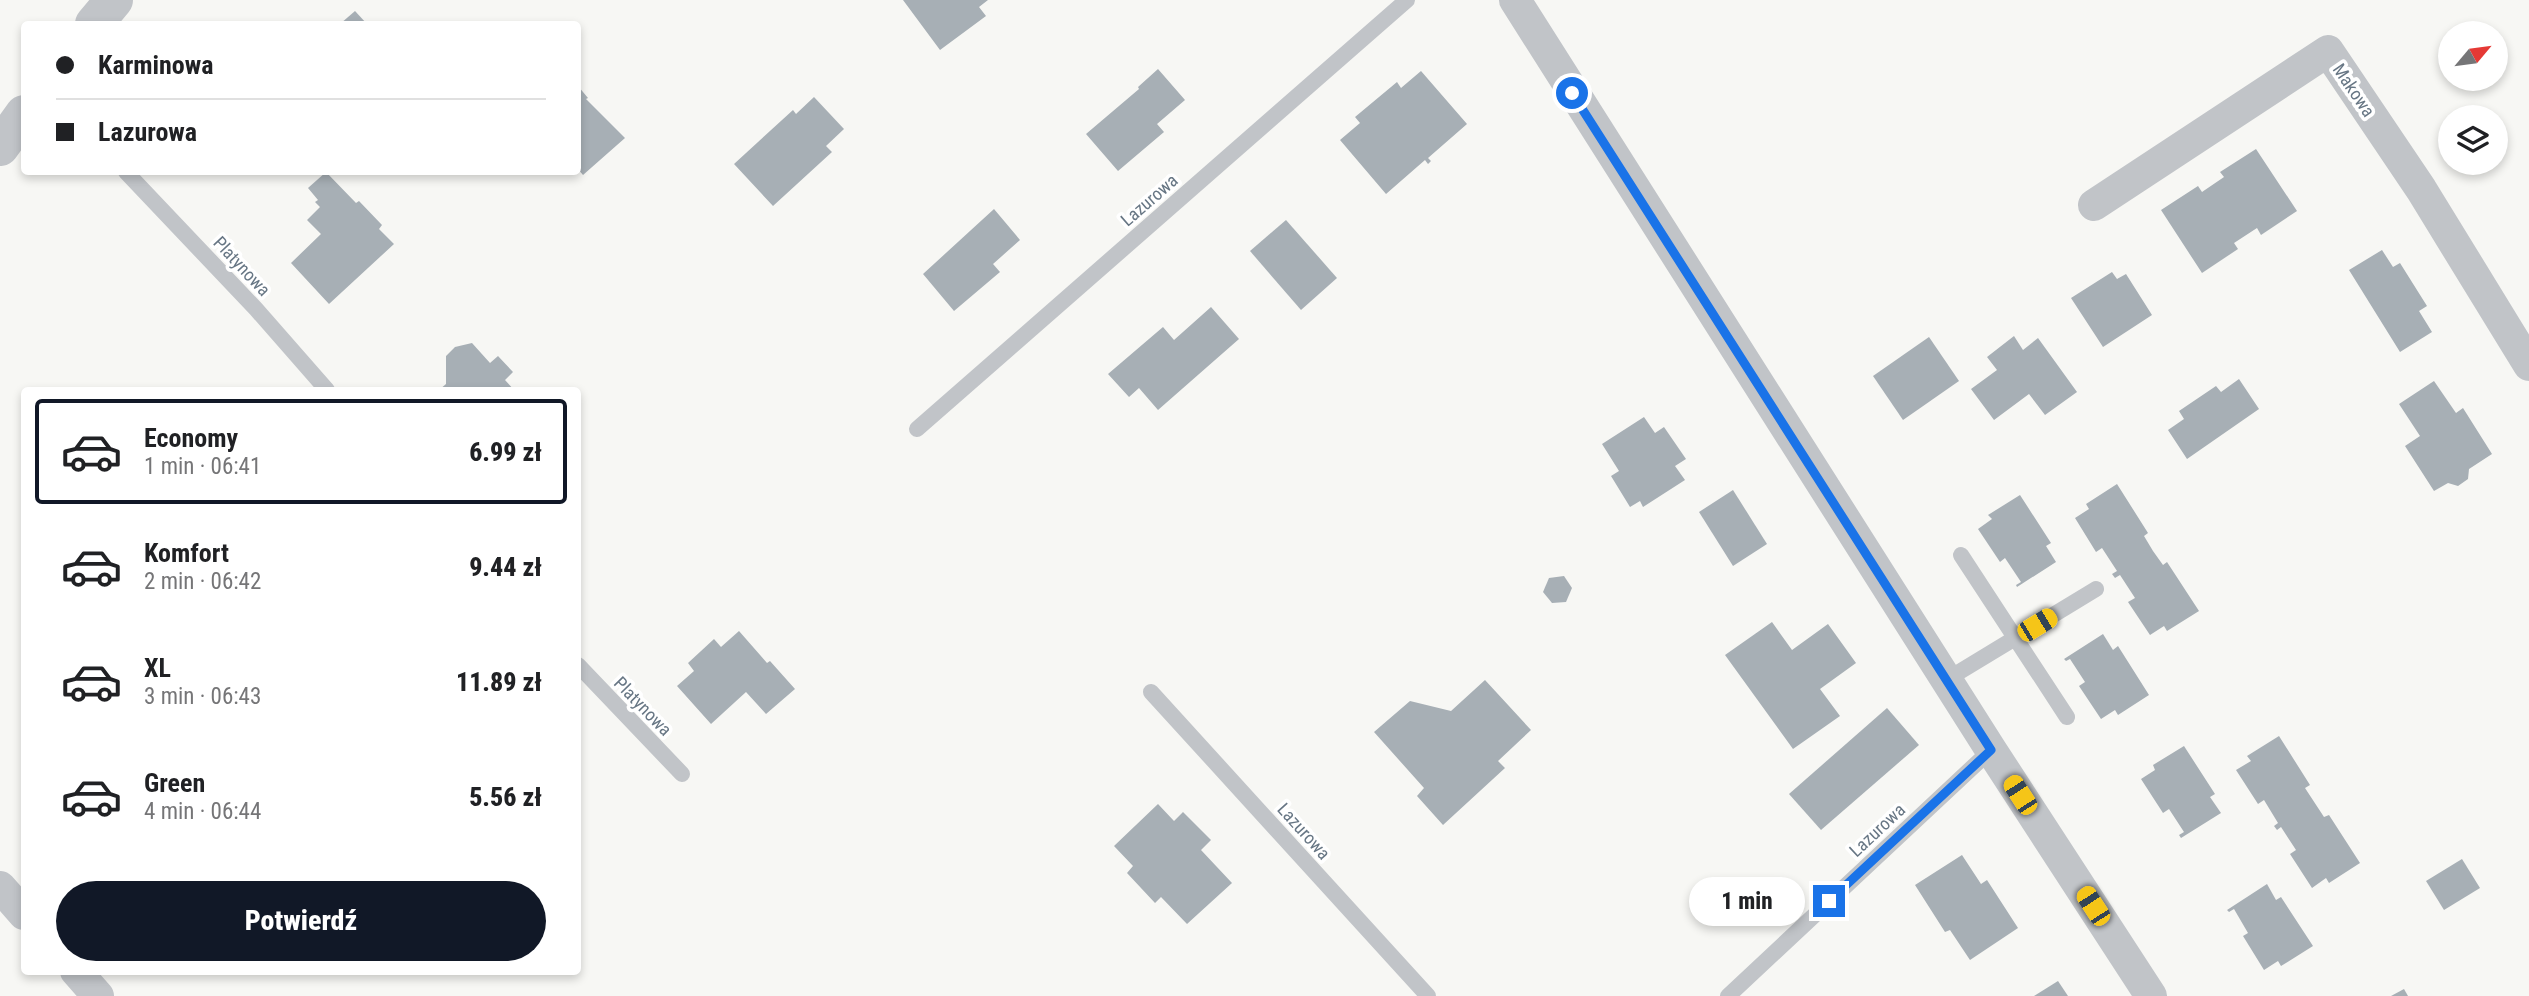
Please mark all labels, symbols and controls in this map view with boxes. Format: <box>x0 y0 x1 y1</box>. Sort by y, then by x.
north arrow <box>2438 21 2508 91</box>
map controls <box>2438 21 2508 175</box>
text: Karminowa <box>98 50 214 80</box>
street label: Makowa <box>2329 59 2379 121</box>
route start <box>1556 77 1588 109</box>
button: layers <box>2438 105 2508 175</box>
text: Lazurowa <box>98 117 197 147</box>
street label: Lazurowa <box>1116 170 1182 230</box>
street label: Platynowa <box>209 232 275 300</box>
icon: car <box>60 420 123 483</box>
text: Economy <box>144 423 238 453</box>
text: 6.99 zł <box>469 437 542 467</box>
text: 1 min · 06:41 <box>144 453 261 480</box>
icon: car <box>60 535 123 598</box>
text: Komfort <box>144 538 229 568</box>
text: 9.44 zł <box>469 552 542 582</box>
text: 2 min · 06:42 <box>144 568 261 595</box>
car <box>2014 605 2061 645</box>
icon: car <box>60 650 123 713</box>
text: XL <box>144 653 171 683</box>
text: 11.89 zł <box>456 667 542 697</box>
street label: Platynowa <box>610 672 676 740</box>
text: 3 min · 06:43 <box>144 683 261 710</box>
icon: car <box>60 765 123 828</box>
text: Green <box>144 768 205 798</box>
car <box>2000 772 2041 818</box>
text: 5.56 zł <box>469 782 542 812</box>
text: 4 min · 06:44 <box>144 798 261 825</box>
street label: Lazurowa <box>1273 799 1335 863</box>
street label: Lazurowa <box>1845 799 1909 861</box>
callout: 1 min <box>1689 876 1804 926</box>
button: Potwierdź <box>56 881 546 961</box>
car <box>2073 883 2114 929</box>
route end <box>1813 885 1845 917</box>
text: 1 min <box>1721 888 1773 915</box>

